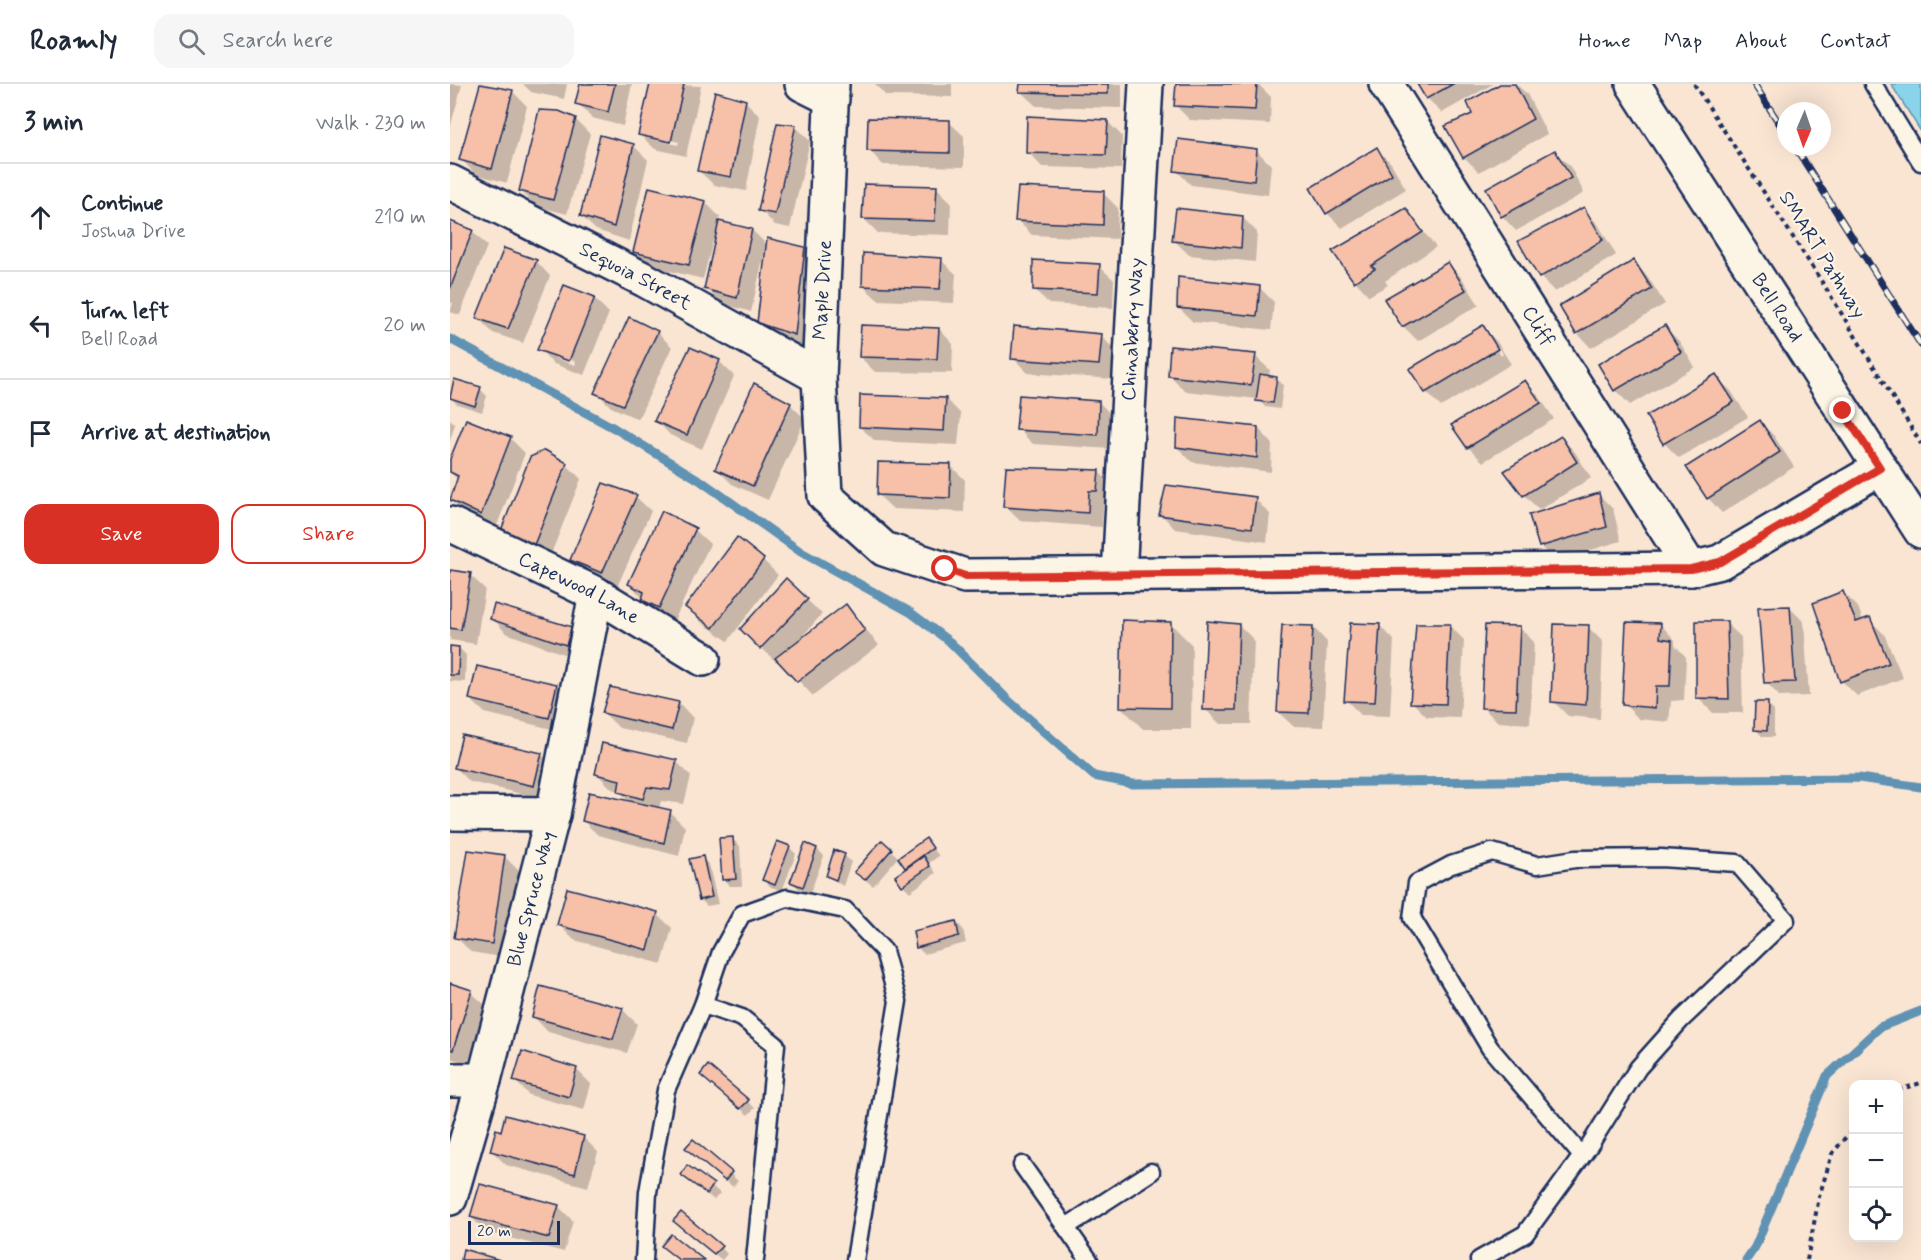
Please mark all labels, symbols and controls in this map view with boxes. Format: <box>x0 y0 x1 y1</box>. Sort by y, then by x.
search box <box>154 14 574 68</box>
text: Roamly <box>30 23 118 60</box>
icon: search <box>175 25 208 58</box>
text: Search here <box>223 27 333 55</box>
text: Home <box>1579 27 1631 55</box>
text: Map <box>1664 27 1702 55</box>
text: About <box>1735 27 1787 55</box>
text: Contact <box>1820 27 1891 55</box>
north arrow <box>1777 102 1831 156</box>
text: 3 min <box>24 106 84 140</box>
text: Walk · 230 m <box>316 110 426 137</box>
street label: SMART Pathway <box>1772 186 1872 324</box>
text: Continue <box>81 190 163 218</box>
icon: ahead <box>24 201 57 234</box>
text: 210 m <box>374 204 426 231</box>
text: Joshua Drive <box>81 218 186 245</box>
street label: Sequoia Street <box>575 236 697 317</box>
street label: Maple Drive <box>807 239 839 341</box>
street label: Chinaberry Way <box>1115 257 1150 402</box>
street label: Bell Road <box>1745 268 1809 347</box>
text: Turn left <box>81 298 169 326</box>
street label: Cliff <box>1515 301 1561 352</box>
icon: left <box>24 309 57 342</box>
text: 20 m <box>383 312 426 339</box>
text: Bell Road <box>81 326 158 353</box>
route end <box>1829 397 1855 423</box>
icon: arrive <box>24 417 57 450</box>
text: Arrive at destination <box>81 419 271 447</box>
button: Save <box>24 504 219 564</box>
button: Share <box>231 504 426 564</box>
street label: Capewood Lane <box>514 545 645 631</box>
route start <box>931 555 957 581</box>
street label: Blue Spruce Way <box>501 828 561 969</box>
map controls <box>1849 1080 1903 1242</box>
button: + <box>1849 1080 1903 1134</box>
button: − <box>1849 1134 1903 1188</box>
button: locate <box>1849 1188 1903 1242</box>
scale bar <box>468 1218 560 1246</box>
text: 20 m <box>477 1221 511 1242</box>

